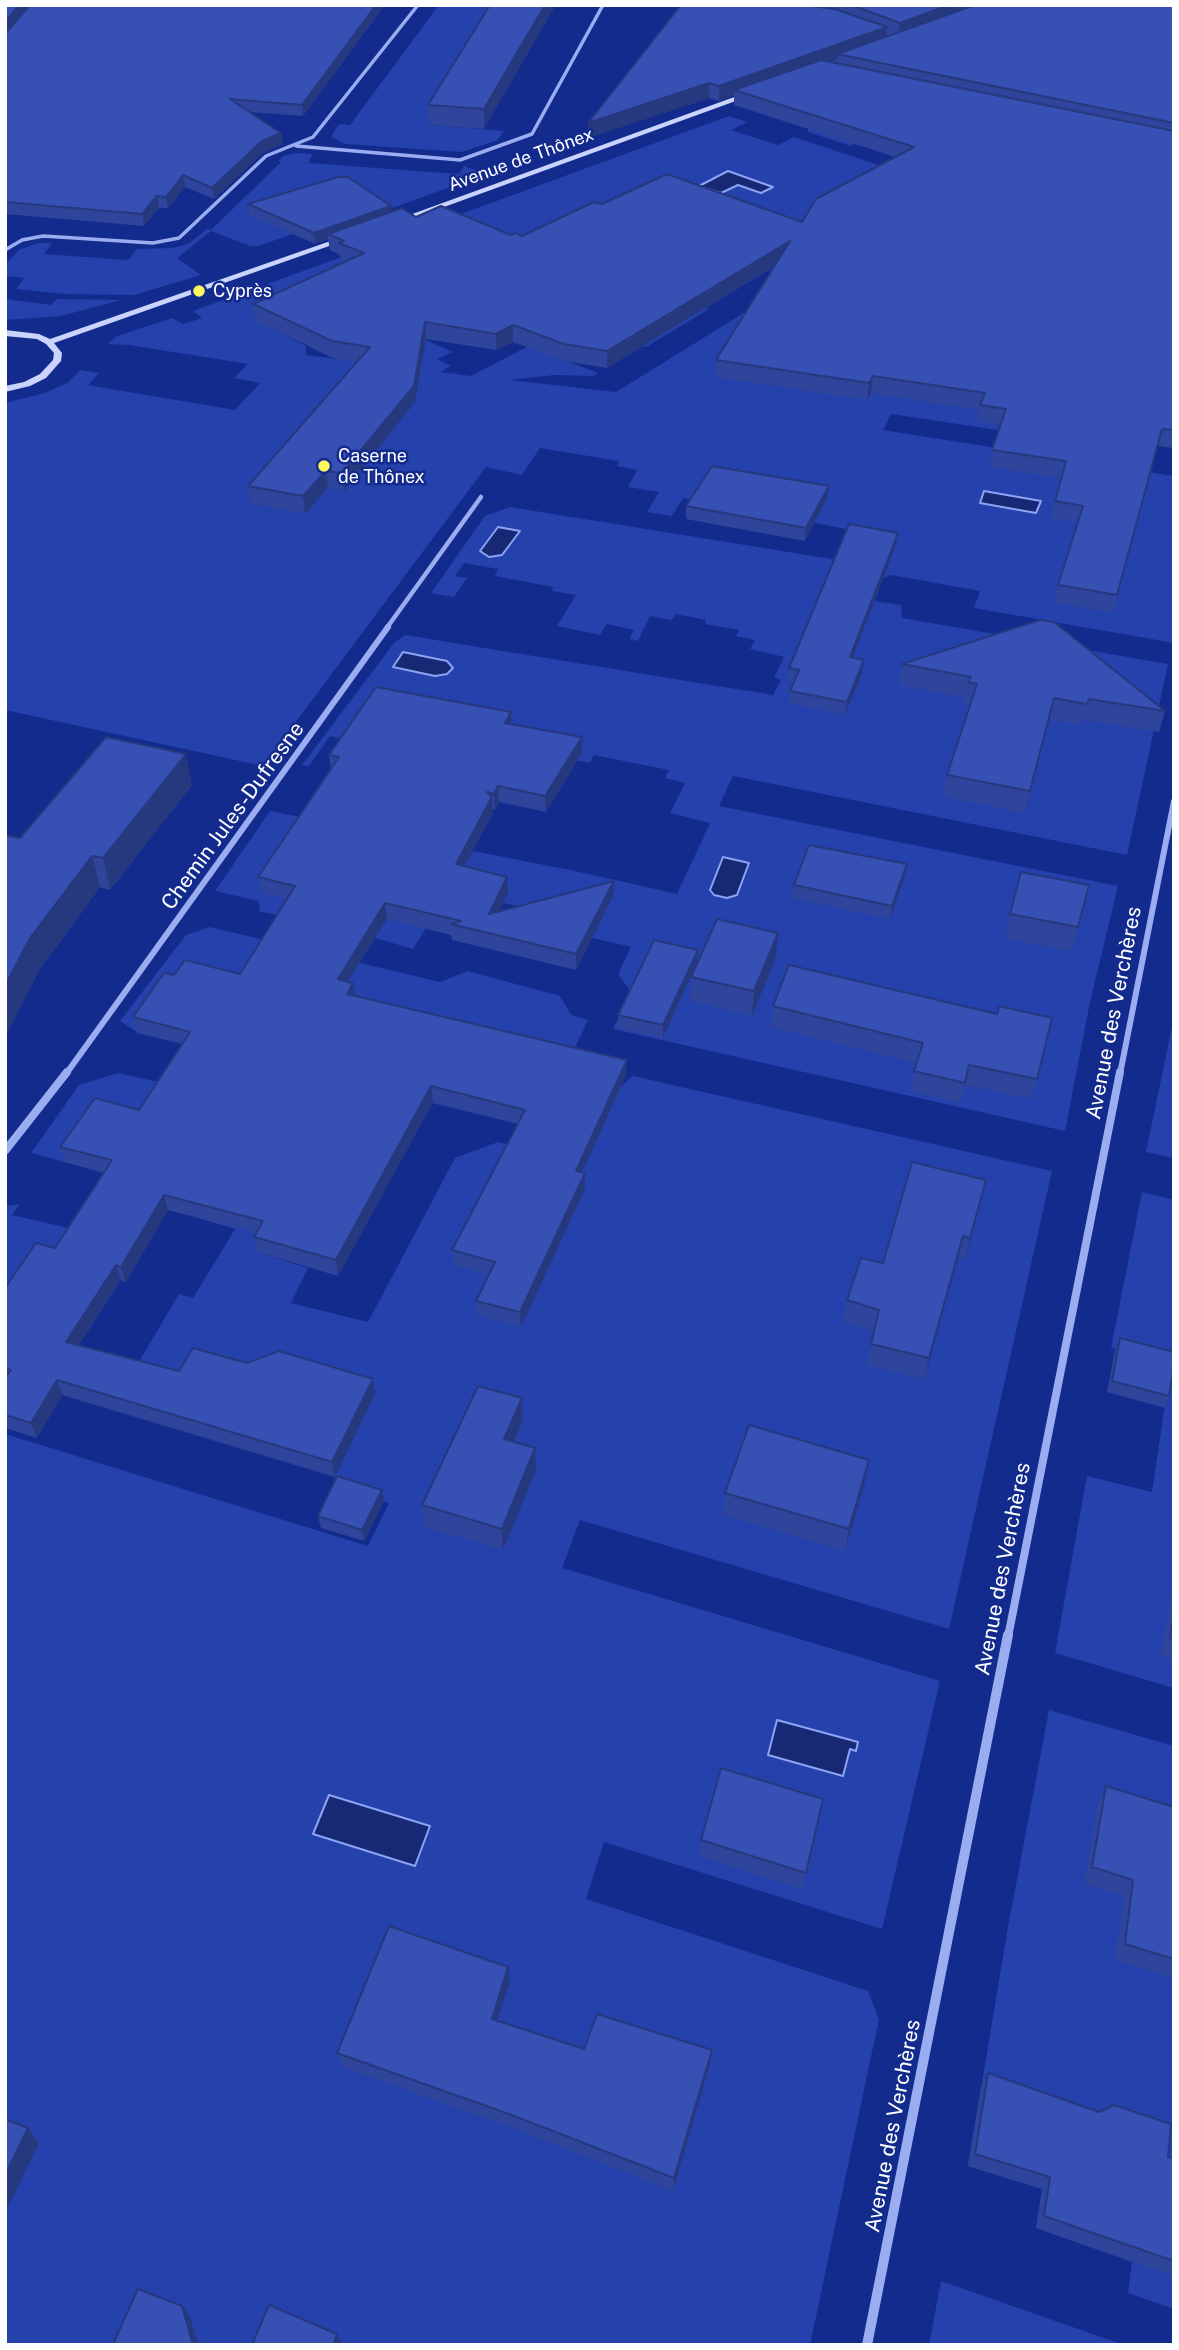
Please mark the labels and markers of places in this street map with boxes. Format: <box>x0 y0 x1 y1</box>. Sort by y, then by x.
place label: Cyprès <box>213 280 272 302</box>
marker: Cyprès <box>191 283 207 299</box>
place label: Caserne de Thônex <box>338 445 425 488</box>
marker: Caserne de Thônex <box>316 458 332 474</box>

